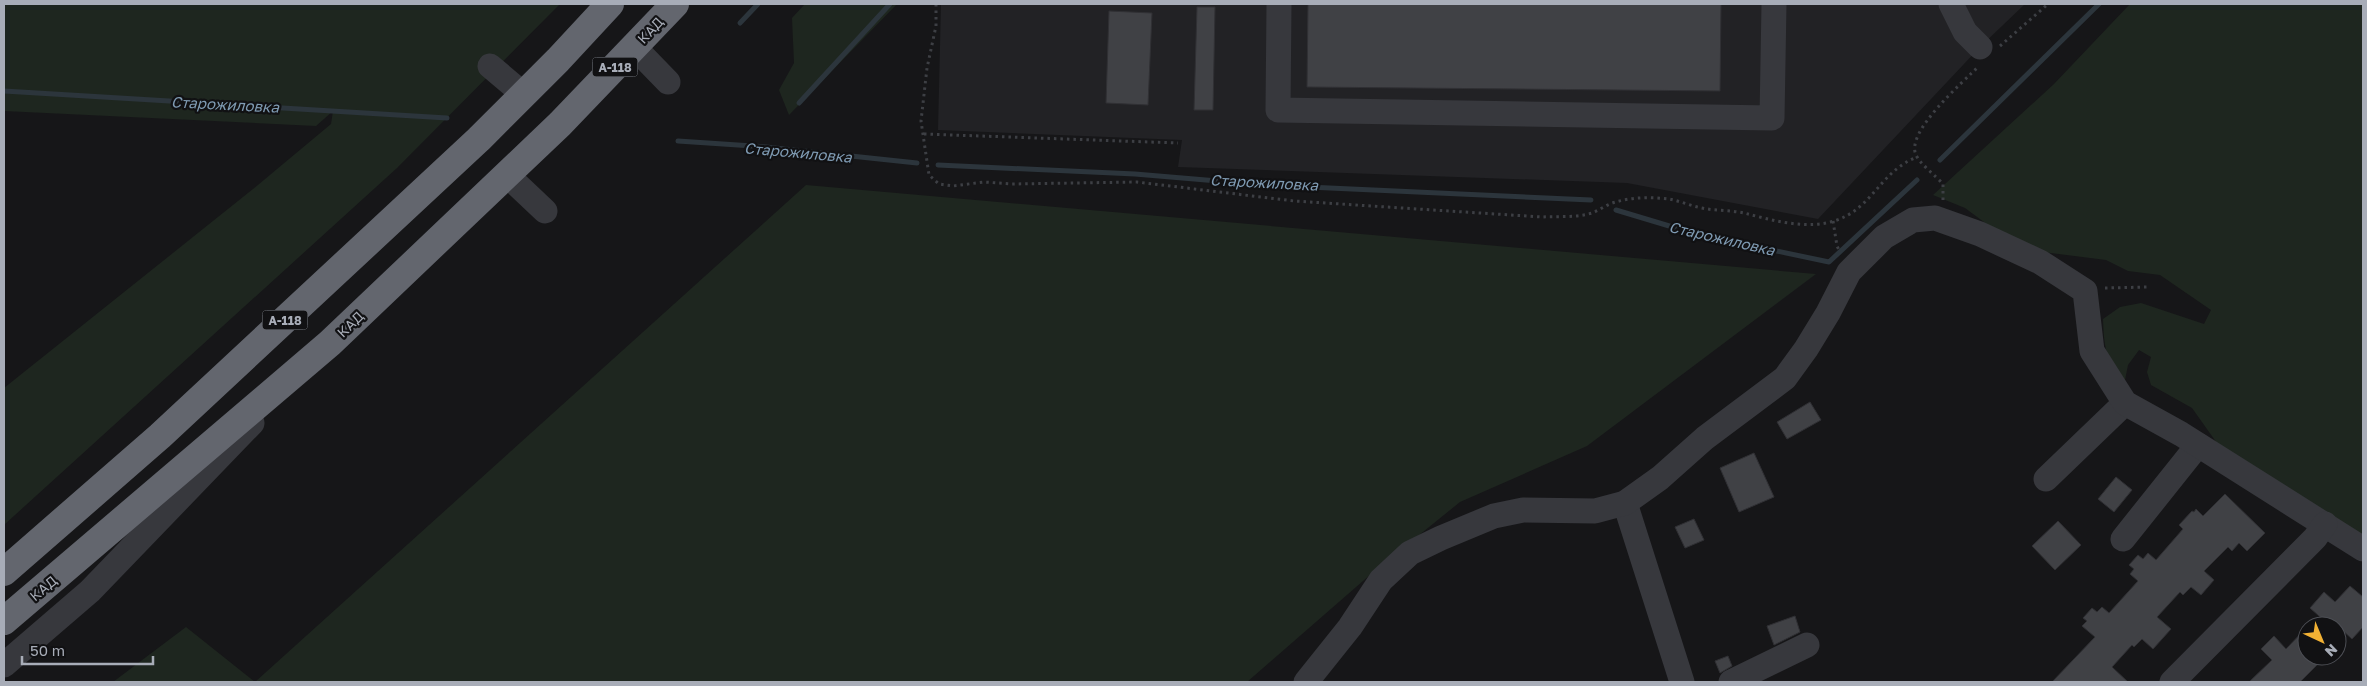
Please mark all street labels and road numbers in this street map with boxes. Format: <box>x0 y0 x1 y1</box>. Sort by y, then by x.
street label: КАД <box>634 13 666 47</box>
road number: А-118 <box>592 58 638 76</box>
street label: КАД <box>333 307 367 341</box>
road number: А-118 <box>262 310 308 330</box>
street label: КАД <box>26 572 60 604</box>

